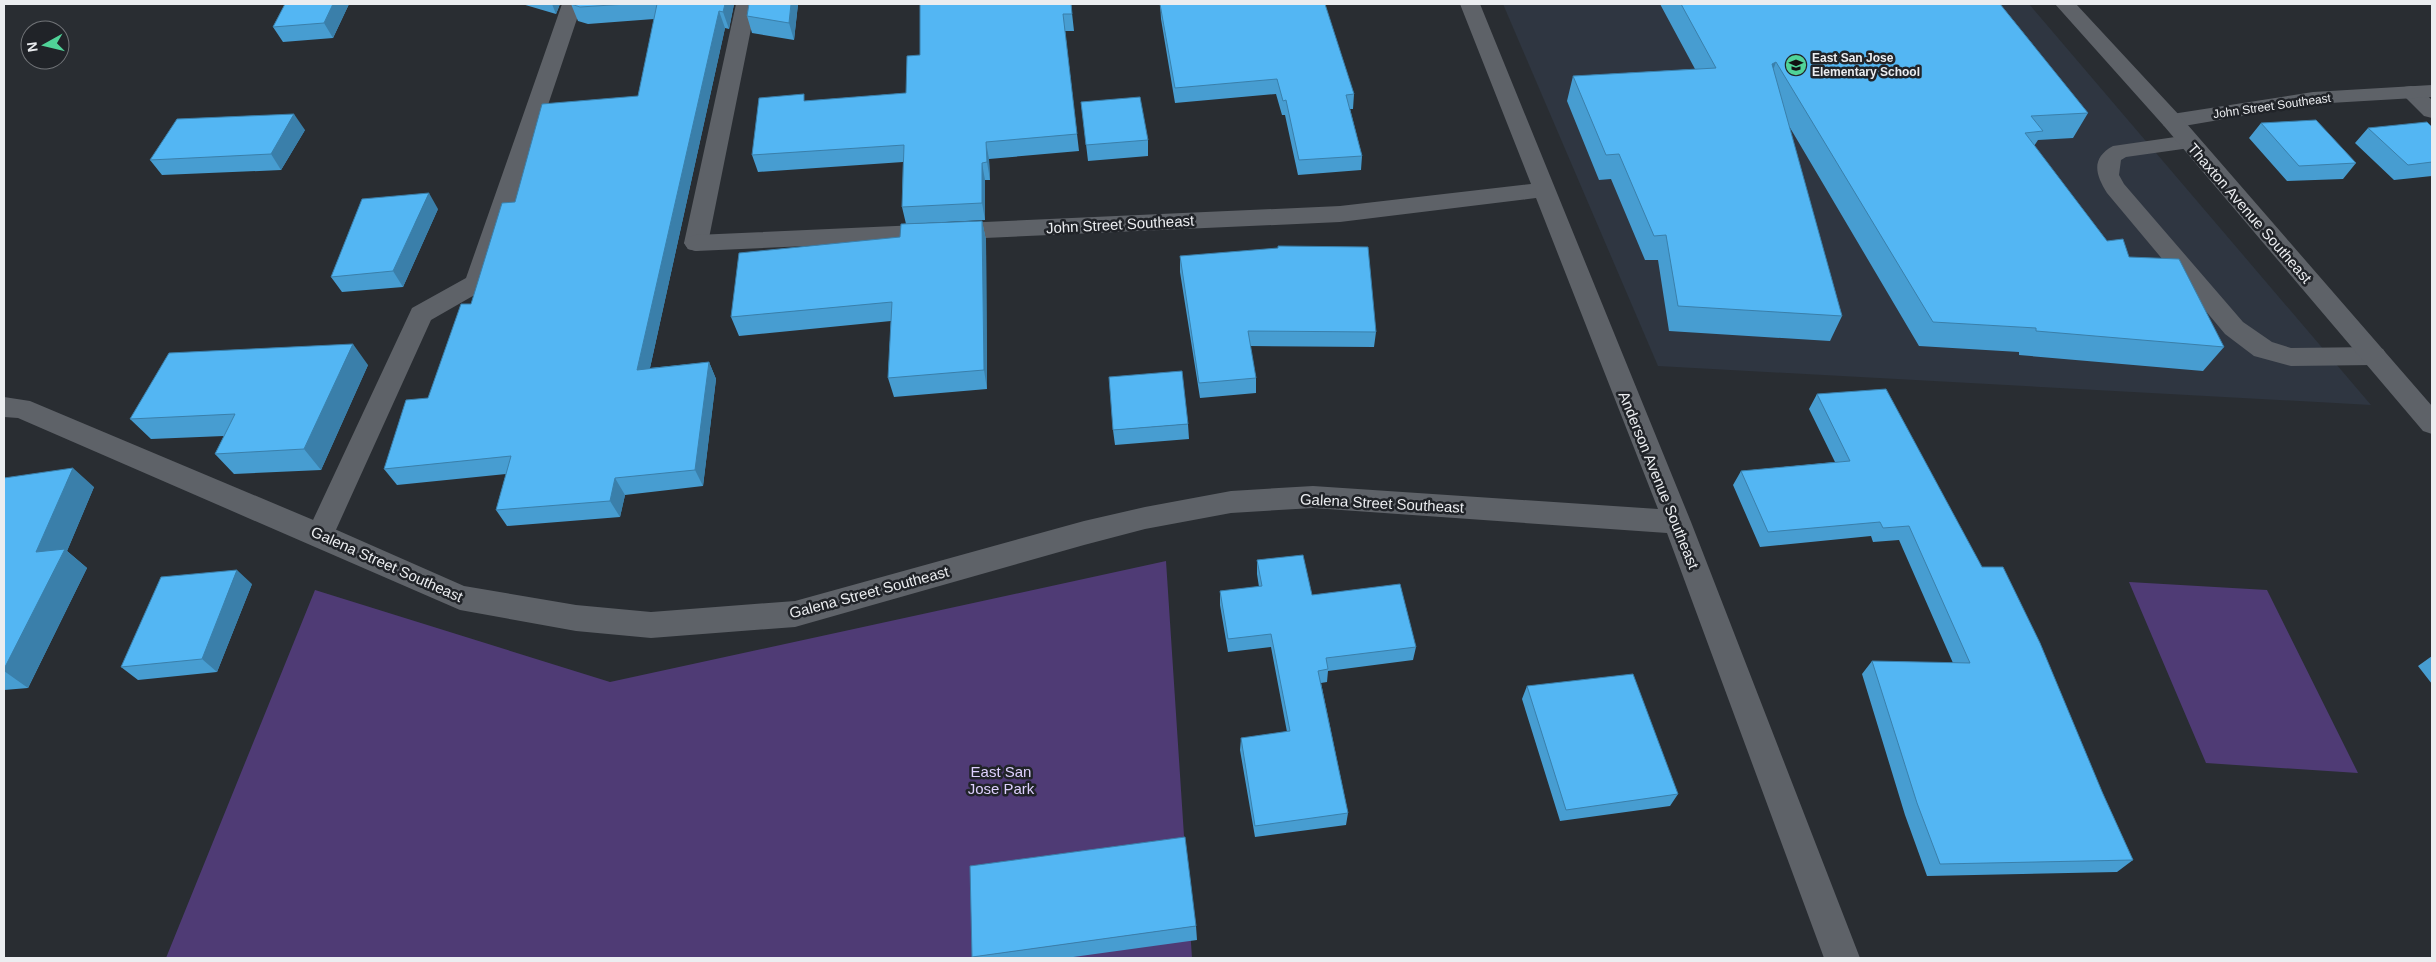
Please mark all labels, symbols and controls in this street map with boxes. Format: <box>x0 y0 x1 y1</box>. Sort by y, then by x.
north arrow <box>20 20 70 70</box>
text: N <box>23 41 41 53</box>
place label: East San Jose Elementary School <box>1812 51 1920 79</box>
school or university icon: East San Jose Elementary School <box>1784 53 1808 77</box>
street label: John Street Southeast <box>2212 91 2332 121</box>
street label: Thaxton Avenue Southeast <box>2185 140 2316 287</box>
street label: John Street Southeast <box>1045 212 1195 236</box>
street label: Anderson Avenue Southeast <box>1616 389 1703 572</box>
street label: Galena Street Southeast <box>1300 490 1465 516</box>
street label: Galena Street Southeast <box>309 523 466 606</box>
street label: Galena Street Southeast <box>787 562 951 621</box>
park label: East San Jose Park <box>968 763 1035 797</box>

